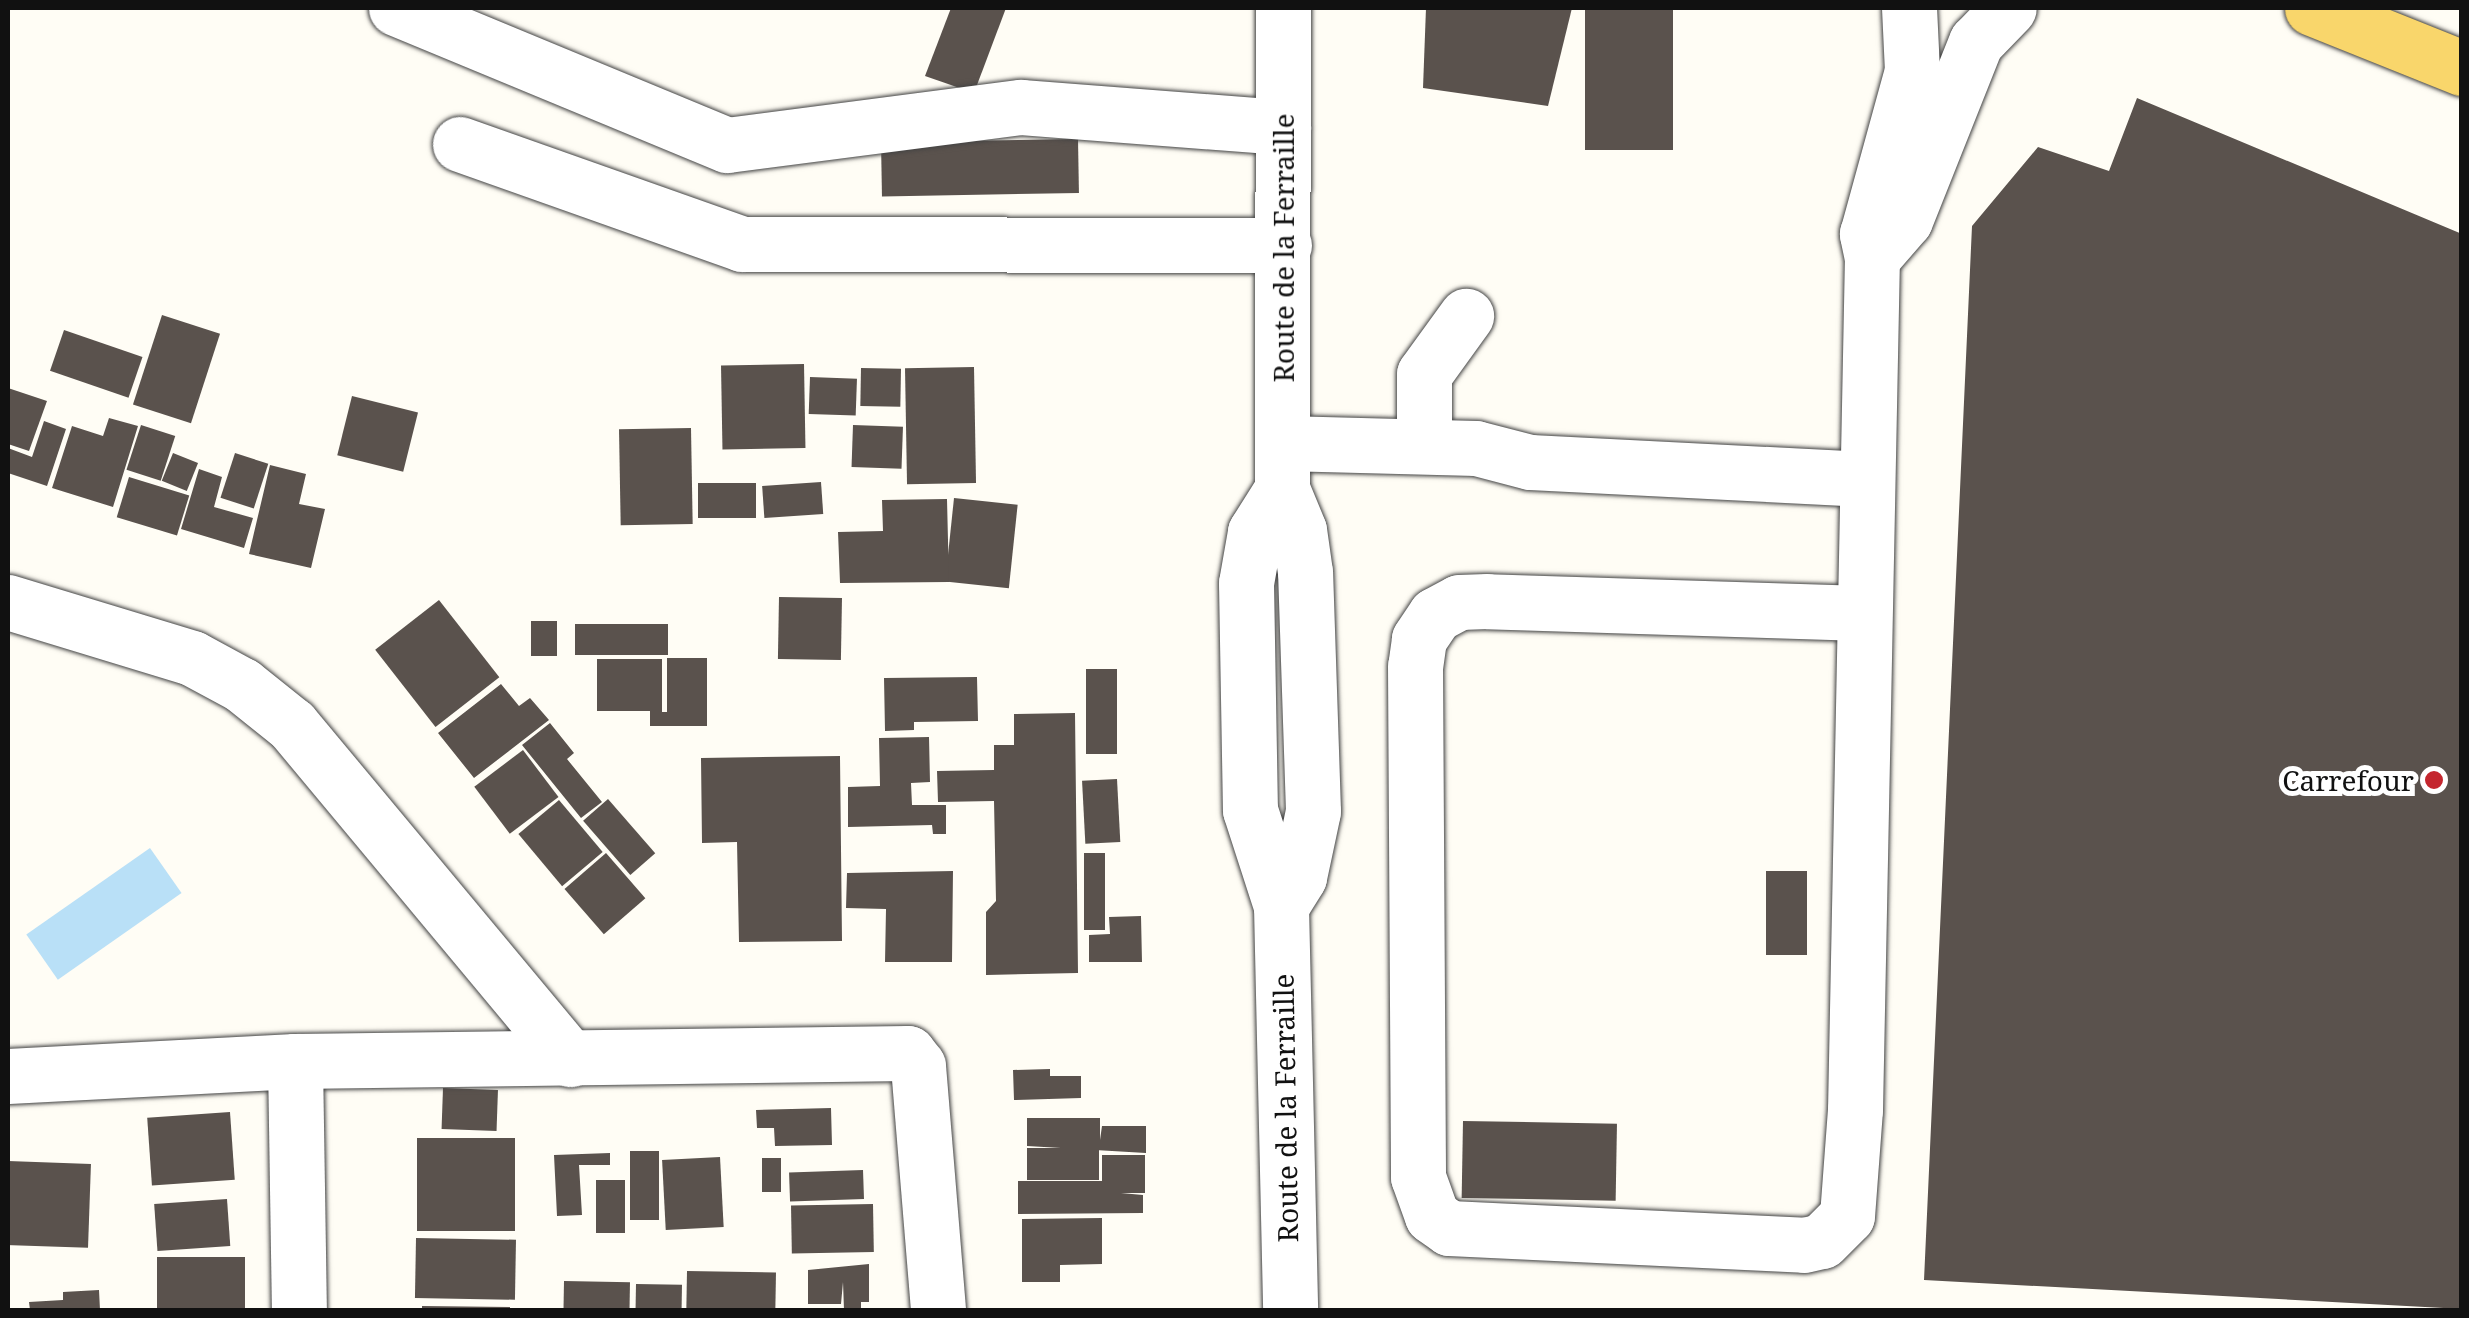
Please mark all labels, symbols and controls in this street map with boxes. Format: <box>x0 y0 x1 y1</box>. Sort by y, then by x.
street label: Route de la Ferraille <box>1266 114 1300 382</box>
place label: Carrefour <box>2282 763 2414 797</box>
marker: Carrefour <box>2423 769 2445 791</box>
street label: Route de la Ferraille <box>1266 973 1304 1243</box>

